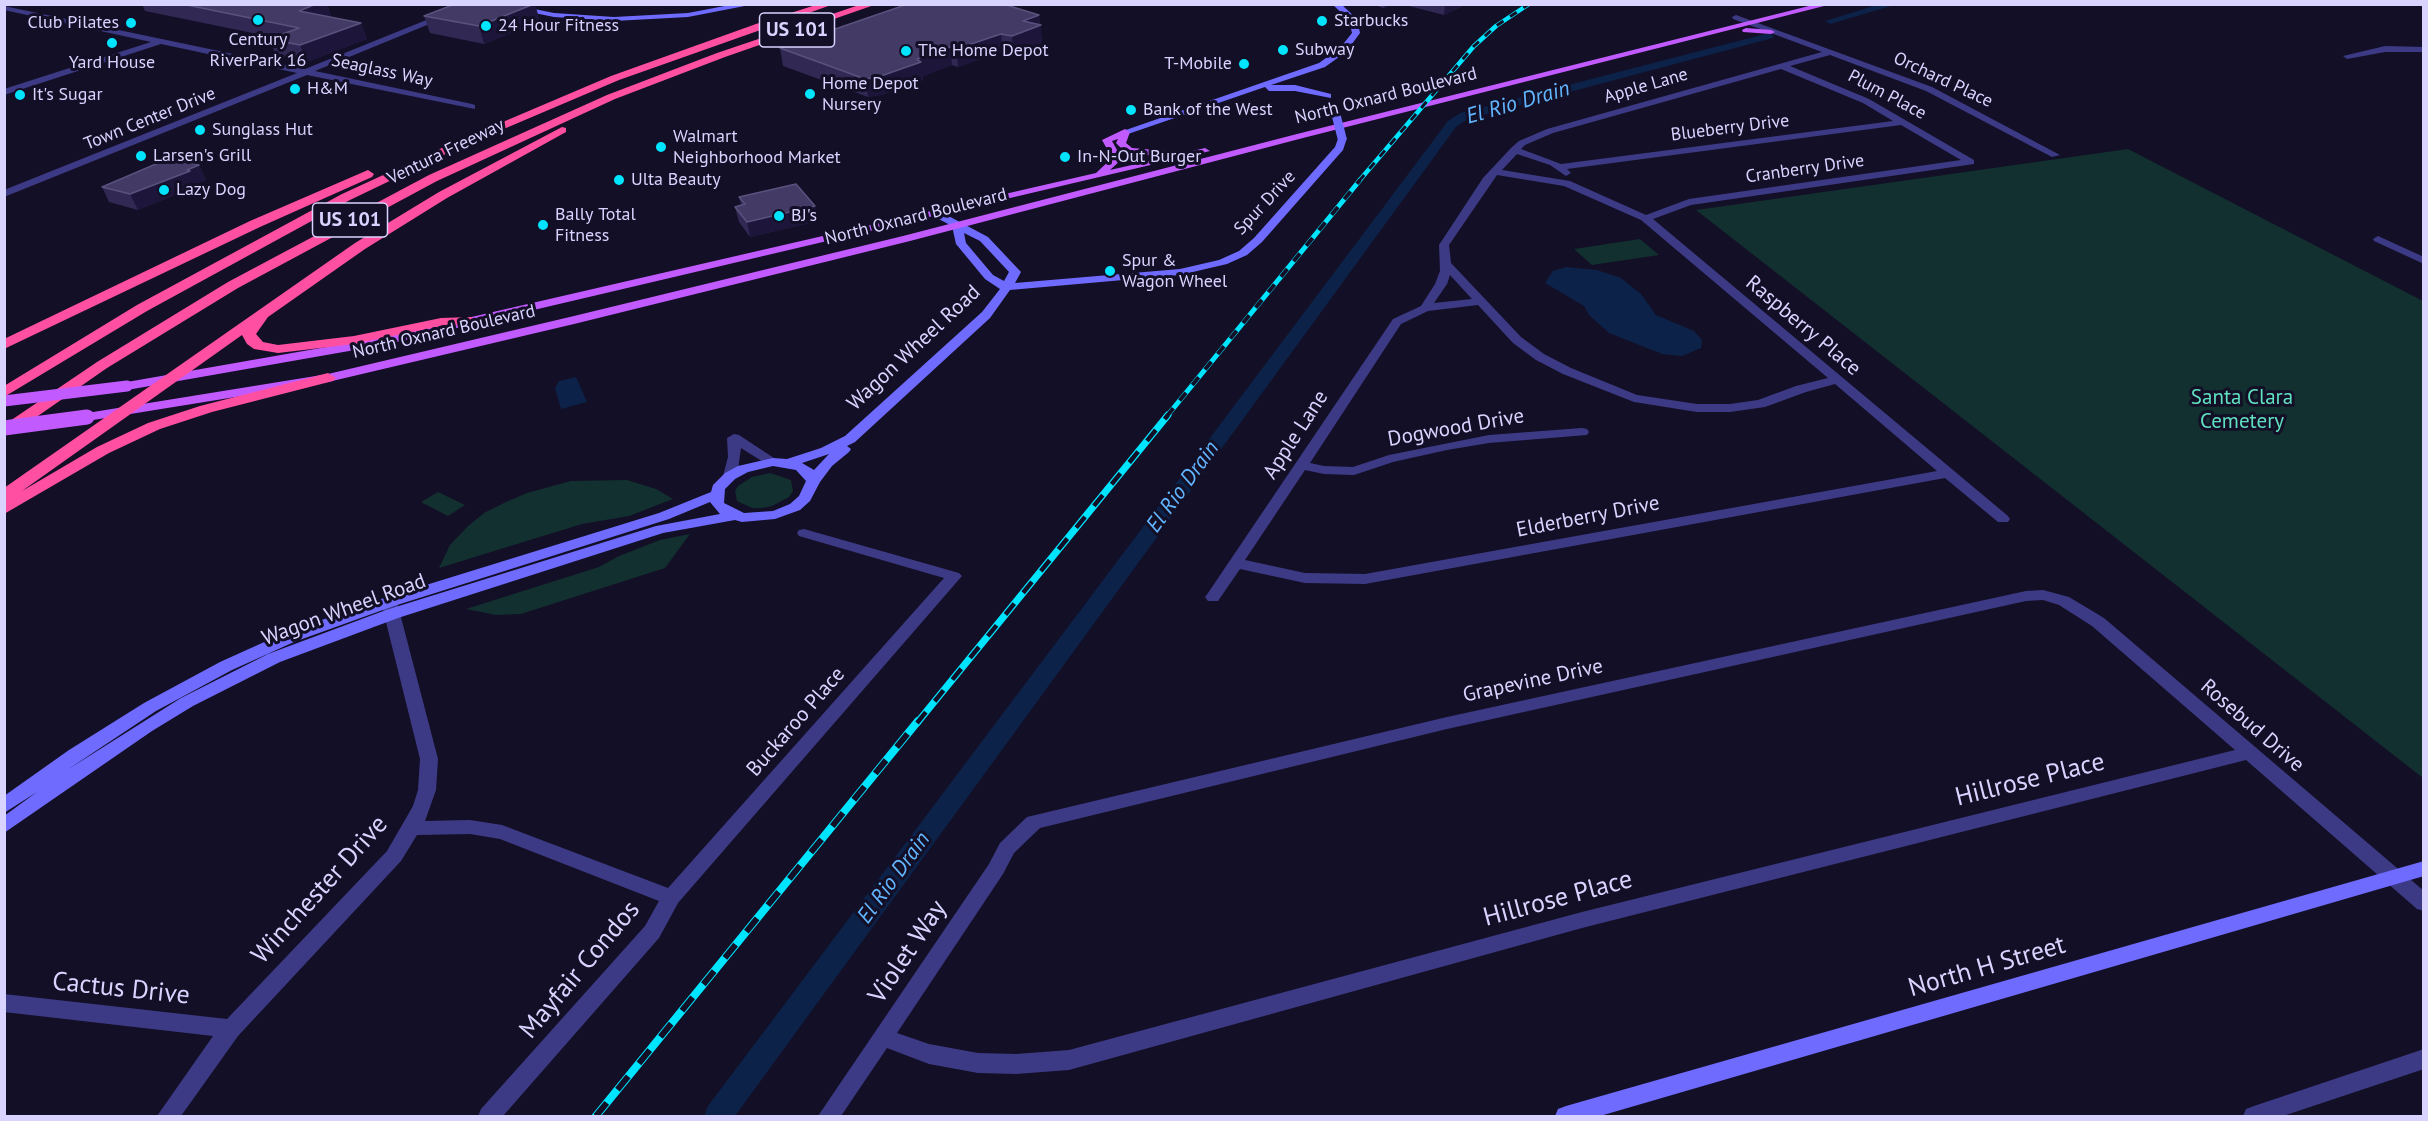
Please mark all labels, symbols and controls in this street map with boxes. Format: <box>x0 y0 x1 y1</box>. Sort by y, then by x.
place label: Starbucks <box>1334 10 1408 32</box>
place label: Club Pilates <box>28 12 119 34</box>
marker: Century RiverPark 16 <box>251 13 265 27</box>
road number: US 101 <box>760 13 834 47</box>
marker: Starbucks <box>1315 14 1329 28</box>
place label: 24 Hour Fitness <box>498 15 619 37</box>
marker: Club Pilates <box>124 16 138 30</box>
marker: 24 Hour Fitness <box>479 19 493 33</box>
place label: Century RiverPark 16 <box>210 29 306 72</box>
marker: Yard House <box>105 36 119 50</box>
place label: Subway <box>1295 39 1354 61</box>
place label: The Home Depot <box>918 40 1048 62</box>
marker: Subway <box>1276 43 1290 57</box>
marker: The Home Depot <box>899 44 913 58</box>
street label: Orchard Place <box>1890 48 1996 112</box>
street label: Seaglass Way <box>329 50 435 92</box>
place label: Yard House <box>69 52 155 74</box>
place label: T-Mobile <box>1164 53 1232 75</box>
marker: T-Mobile <box>1237 57 1251 71</box>
street label: North Oxnard Boulevard <box>1293 63 1479 129</box>
street label: Apple Lane <box>1602 64 1690 108</box>
street label: Plum Place <box>1844 65 1930 125</box>
place label: Home Depot Nursery <box>822 73 919 116</box>
water label: El Rio Drain <box>1463 76 1573 130</box>
place label: H&M <box>307 78 348 100</box>
marker: H&M <box>288 82 302 96</box>
street label: Town Center Drive <box>81 83 219 155</box>
place label: It's Sugar <box>32 84 103 106</box>
marker: Home Depot Nursery <box>803 87 817 101</box>
marker: It's Sugar <box>13 88 27 102</box>
place label: Bank of the West <box>1143 99 1273 121</box>
marker: Bank of the West <box>1124 103 1138 117</box>
street label: Blueberry Drive <box>1670 110 1790 146</box>
street label: Ventura Freeway <box>384 114 508 190</box>
place label: Sunglass Hut <box>212 119 313 141</box>
marker: Sunglass Hut <box>193 123 207 137</box>
place label: Walmart Neighborhood Market <box>673 126 841 168</box>
marker: Walmart Neighborhood Market <box>654 140 668 154</box>
place label: Larsen's Grill <box>153 145 251 167</box>
place label: In-N-Out Burger <box>1077 146 1201 168</box>
marker: Larsen's Grill <box>134 149 148 163</box>
marker: In-N-Out Burger <box>1058 150 1072 164</box>
street label: Cranberry Drive <box>1744 150 1866 188</box>
street label: Spur Drive <box>1230 166 1300 240</box>
place label: Ulta Beauty <box>631 169 721 191</box>
marker: Ulta Beauty <box>612 173 626 187</box>
place label: Lazy Dog <box>176 179 246 201</box>
marker: Lazy Dog <box>157 183 171 197</box>
street label: North Oxnard Boulevard <box>823 184 1009 250</box>
road number: US 101 <box>312 203 388 237</box>
place label: Bally Total Fitness <box>555 204 636 246</box>
place label: BJ's <box>791 205 817 227</box>
marker: BJ's <box>772 209 786 223</box>
marker: Bally Total Fitness <box>536 218 550 232</box>
place label: Spur & Wagon Wheel <box>1122 250 1227 292</box>
marker: Spur & Wagon Wheel <box>1103 264 1117 278</box>
street label: Raspberry Place <box>1740 271 1866 381</box>
street label: Wagon Wheel Road <box>842 280 986 416</box>
street label: North Oxnard Boulevard <box>351 300 537 364</box>
park label: Santa Clara Cemetery <box>2191 385 2293 435</box>
street label: Apple Lane <box>1258 386 1334 484</box>
street label: Dogwood Drive <box>1386 404 1526 452</box>
water label: El Rio Drain <box>1141 436 1225 538</box>
street label: Elderberry Drive <box>1514 491 1662 543</box>
street label: Wagon Wheel Road <box>259 569 429 651</box>
street label: Grapevine Drive <box>1461 654 1605 708</box>
street label: Buckaroo Place <box>742 662 850 782</box>
street label: Rosebud Drive <box>2195 674 2309 778</box>
street label: Hillrose Place <box>1952 746 2108 814</box>
street label: Winchester Drive <box>245 809 395 971</box>
water label: El Rio Drain <box>852 827 936 929</box>
street label: Hillrose Place <box>1480 864 1636 934</box>
street label: Violet Way <box>862 894 954 1010</box>
street label: Mayfair Condos <box>513 895 647 1045</box>
street label: North H Street <box>1905 930 2069 1004</box>
street label: Cactus Drive <box>51 966 191 1012</box>

